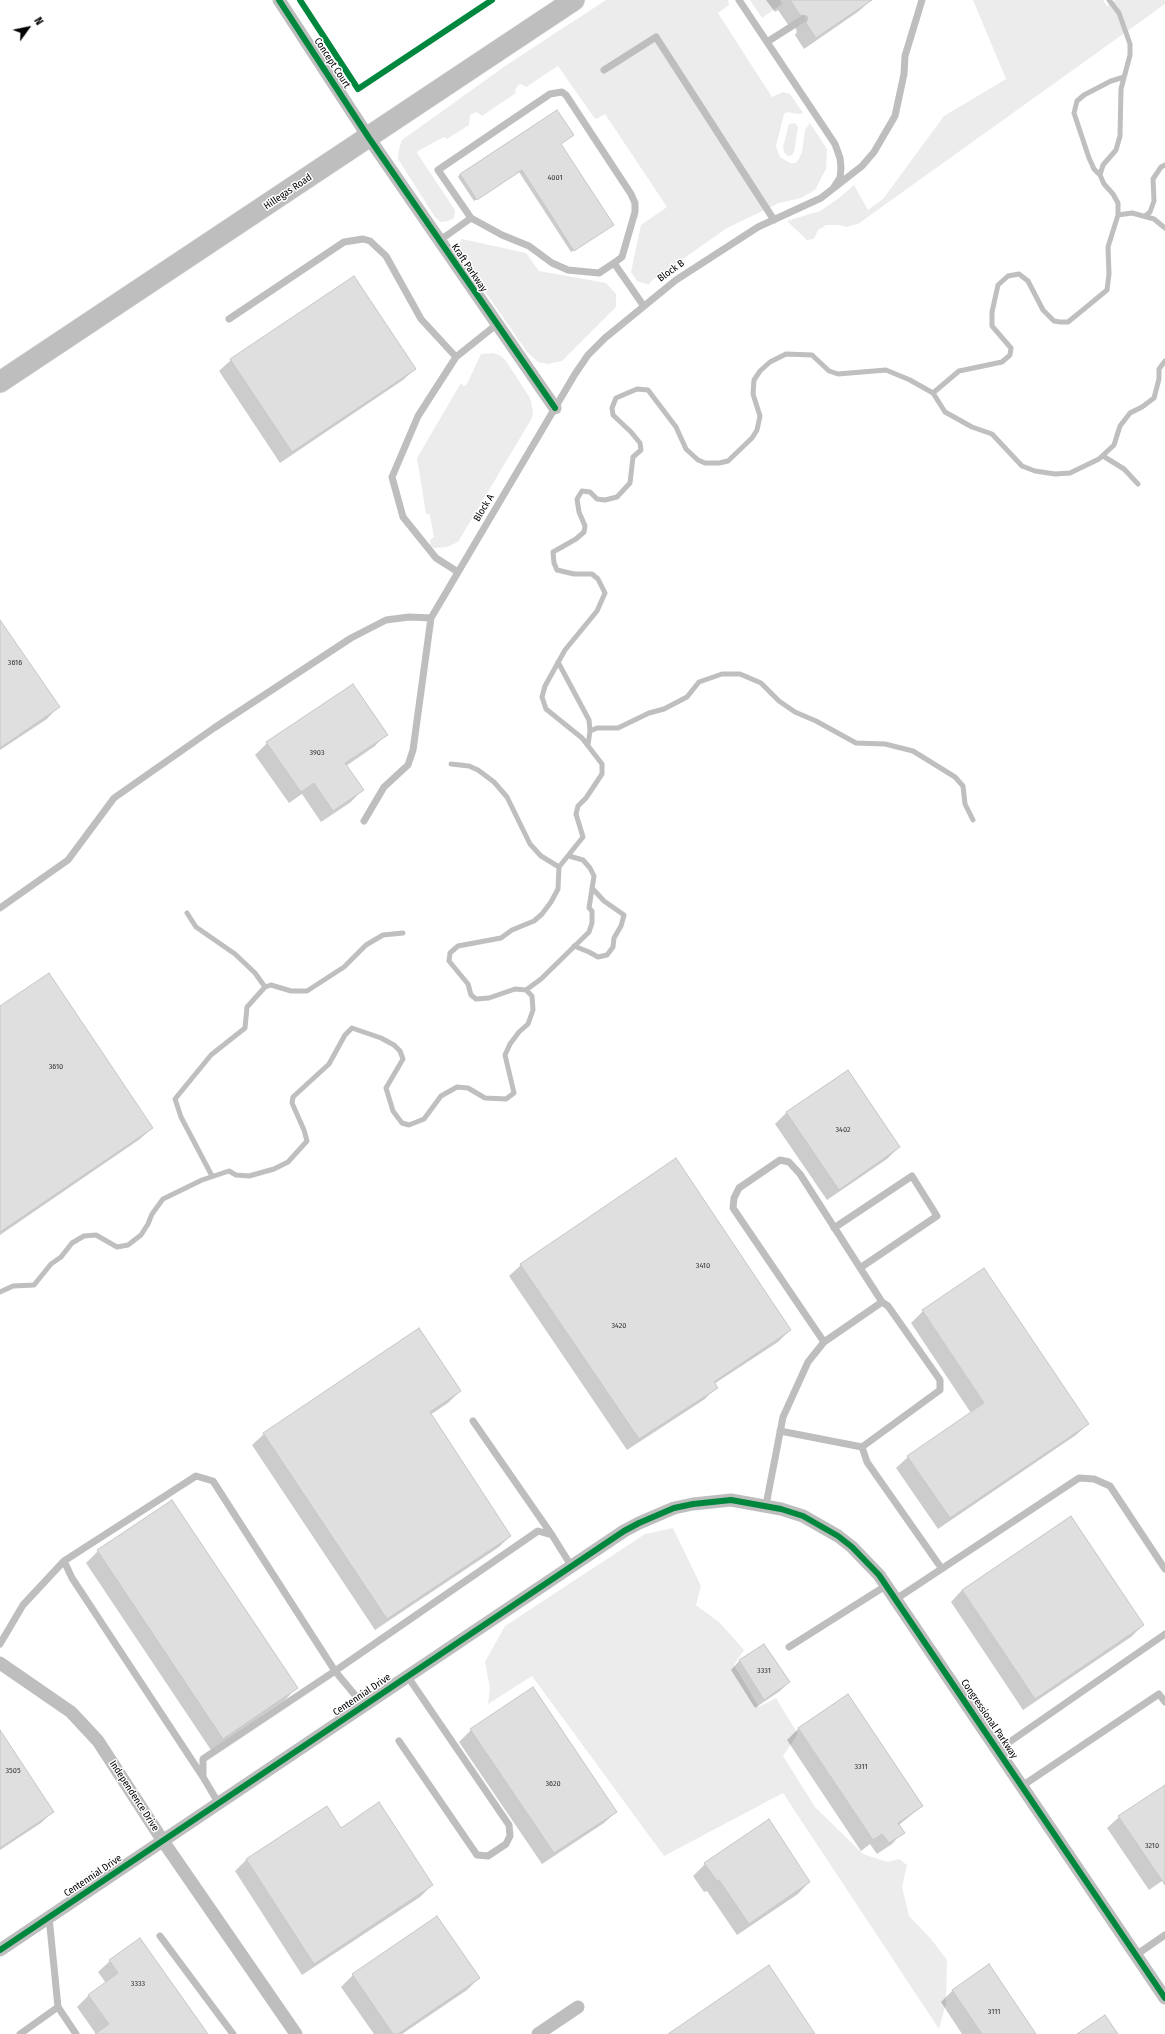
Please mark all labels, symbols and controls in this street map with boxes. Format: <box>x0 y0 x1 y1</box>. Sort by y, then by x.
north arrow <box>8 8 48 48</box>
text: N <box>31 15 46 27</box>
street label: Concept Court <box>311 36 353 90</box>
street label: Hillegas Road <box>262 172 314 212</box>
house number: 4001 <box>547 173 563 183</box>
street label: Kraft Parkway <box>449 242 489 294</box>
street label: Block B <box>655 257 687 285</box>
street label: Block A <box>471 492 497 524</box>
house number: 3616 <box>8 658 22 668</box>
house number: 3903 <box>309 748 325 758</box>
house number: 3610 <box>49 1062 63 1072</box>
house number: 3402 <box>835 1125 851 1135</box>
house number: 3410 <box>696 1261 710 1271</box>
house number: 3420 <box>611 1321 627 1331</box>
house number: 3331 <box>757 1666 771 1676</box>
street label: Centennial Drive <box>331 1671 393 1719</box>
street label: Congressional Parkway <box>958 1677 1020 1761</box>
street label: Independence Drive <box>107 1758 161 1834</box>
house number: 3311 <box>854 1762 868 1772</box>
house number: 3505 <box>5 1766 21 1776</box>
house number: 3620 <box>545 1779 561 1789</box>
house number: 3210 <box>1145 1841 1159 1851</box>
street label: Centennial Drive <box>62 1852 124 1900</box>
house number: 3333 <box>131 1979 145 1989</box>
house number: 3111 <box>988 2007 1000 2017</box>

